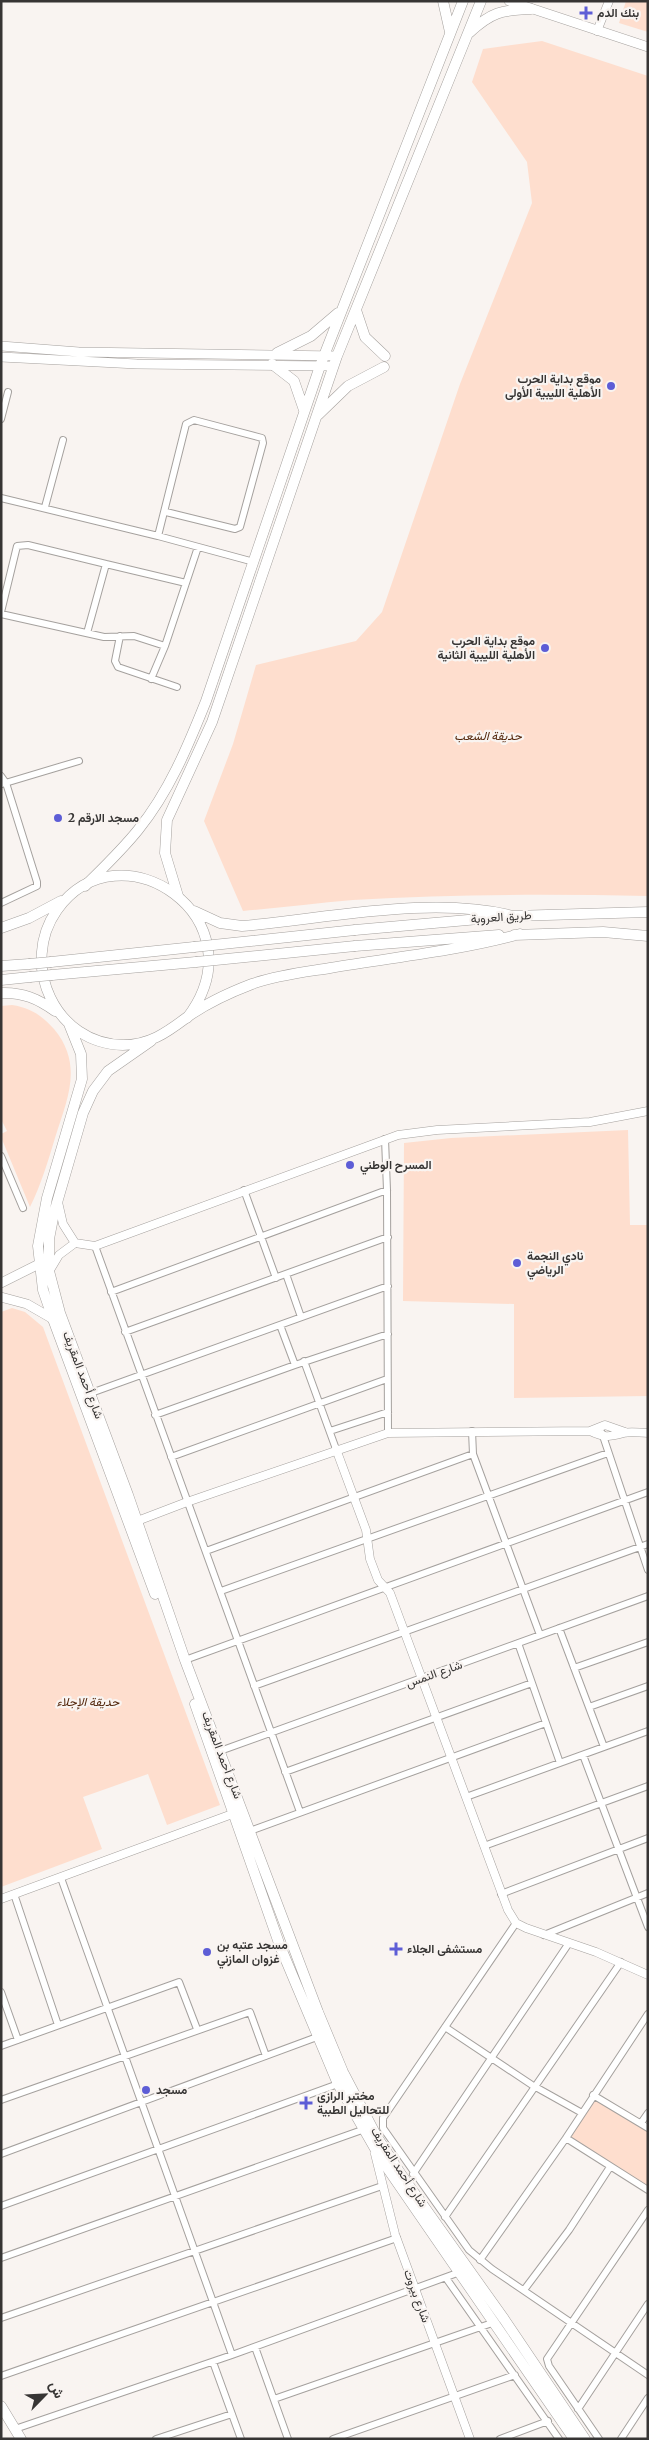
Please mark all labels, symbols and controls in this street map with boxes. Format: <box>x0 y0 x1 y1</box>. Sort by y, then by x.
place label: بنك الدم <box>597 5 640 21</box>
marker: بنك الدم <box>579 6 593 20</box>
place label: موقع بداية الحرب الأهلية الليبية الأولى <box>505 371 601 401</box>
marker: موقع بداية الحرب الأهلية الليبية الأولى <box>605 380 617 392</box>
place label: موقع بداية الحرب الأهلية الليبية الثانية <box>437 633 535 662</box>
marker: موقع بداية الحرب الأهلية الليبية الثانية <box>539 642 551 654</box>
park label: حديقة الشعب <box>454 728 523 743</box>
place label: مسجد الارقم 2 <box>68 810 140 826</box>
marker: مسجد الارقم 2 <box>52 812 64 824</box>
street label: طريق العروبة <box>470 907 532 927</box>
place label: المسرح الوطني <box>360 1157 432 1175</box>
marker: المسرح الوطني <box>344 1159 356 1171</box>
place label: نادي النجمة الرياضي <box>527 1248 584 1280</box>
marker: نادي النجمة الرياضي <box>511 1257 523 1269</box>
street label: شارع أحمد المقريف <box>58 1329 107 1421</box>
street label: شارع النمس <box>404 1656 465 1693</box>
park label: حديقة الإجلاء <box>57 1694 120 1710</box>
street label: شارع أحمد المقريف <box>197 1709 246 1801</box>
place label: مسجد عتبه بن غزوان المازني <box>217 1937 288 1969</box>
place label: مستشفى الجلاء <box>407 1941 483 1956</box>
marker: مستشفى الجلاء <box>389 1942 403 1956</box>
marker: مسجد عتبه بن غزوان المازني <box>201 1946 213 1958</box>
place label: مسجد <box>156 2082 188 2097</box>
marker: مسجد <box>140 2084 152 2096</box>
place label: مختبر الرازي للتحاليل الطبية <box>317 2088 389 2117</box>
marker: مختبر الرازي للتحاليل الطبية <box>299 2096 313 2110</box>
street label: شارع أحمد المقريف <box>366 2124 431 2211</box>
street label: شارع بيروت <box>399 2267 434 2325</box>
north arrow <box>20 2370 70 2420</box>
text: ش <box>45 2378 69 2401</box>

